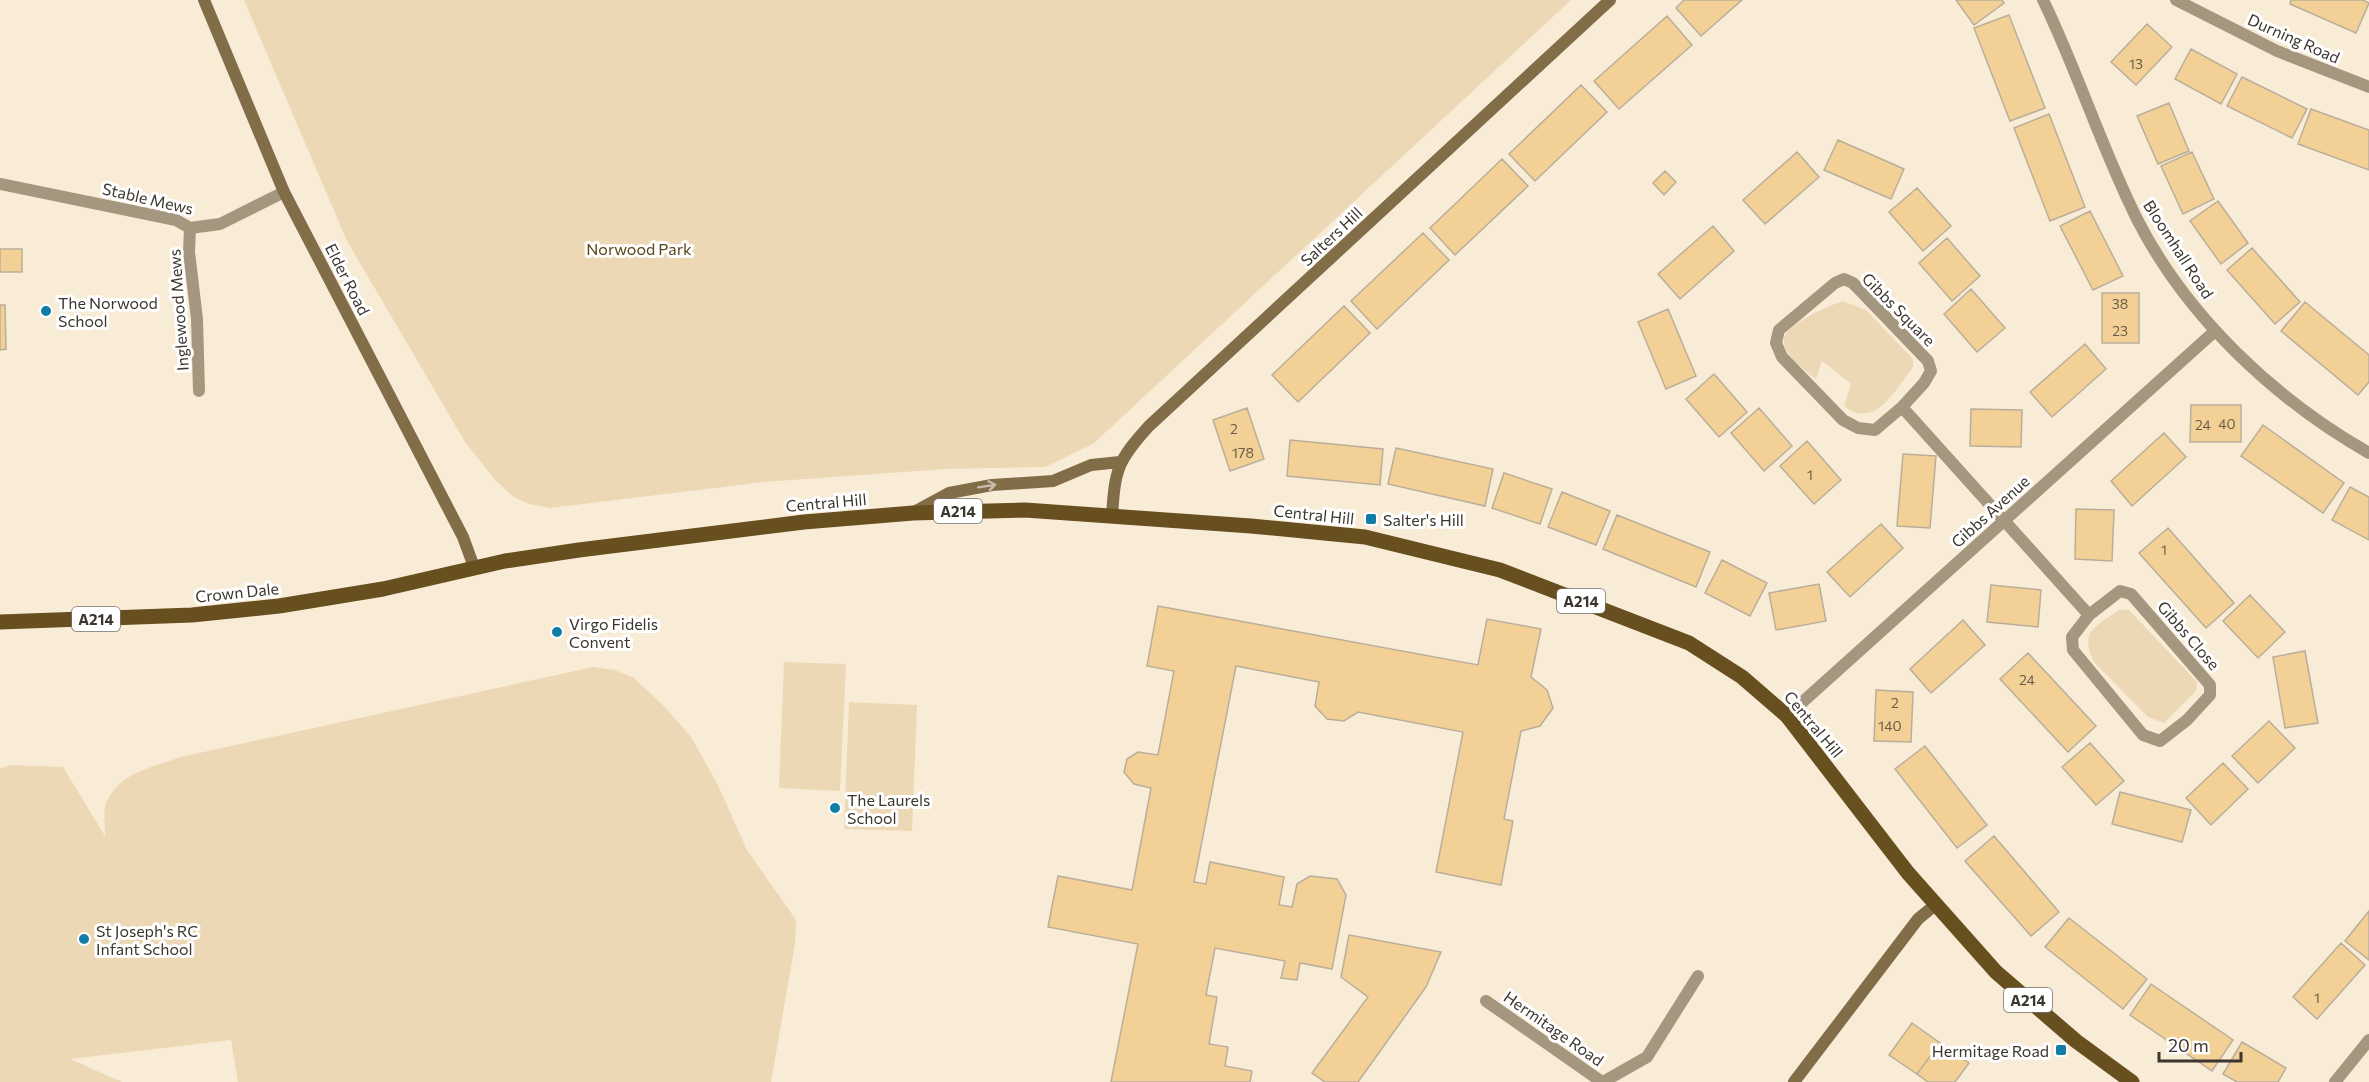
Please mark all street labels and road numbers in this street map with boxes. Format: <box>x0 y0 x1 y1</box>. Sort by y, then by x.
street label: Durning Road <box>2245 9 2343 67</box>
street label: Stable Mews <box>101 178 195 218</box>
street label: Bloomhall Road <box>2140 196 2218 302</box>
street label: Salters Hill <box>1296 203 1366 269</box>
street label: Elder Road <box>322 240 374 318</box>
street label: Inglewood Mews <box>164 248 192 372</box>
street label: Gibbs Square <box>1859 269 1939 349</box>
street label: Gibbs Avenue <box>1947 471 2033 551</box>
street label: Central Hill <box>785 489 867 515</box>
road number: A214 <box>934 499 982 523</box>
street label: Central Hill <box>1273 500 1355 528</box>
street label: Crown Dale <box>194 578 280 606</box>
road number: A214 <box>1557 589 1605 613</box>
street label: Gibbs Close <box>2154 597 2224 673</box>
road number: A214 <box>72 607 120 631</box>
street label: Central Hill <box>1781 687 1847 761</box>
street label: Hermitage Road <box>1501 987 1607 1069</box>
road number: A214 <box>2004 988 2052 1012</box>

